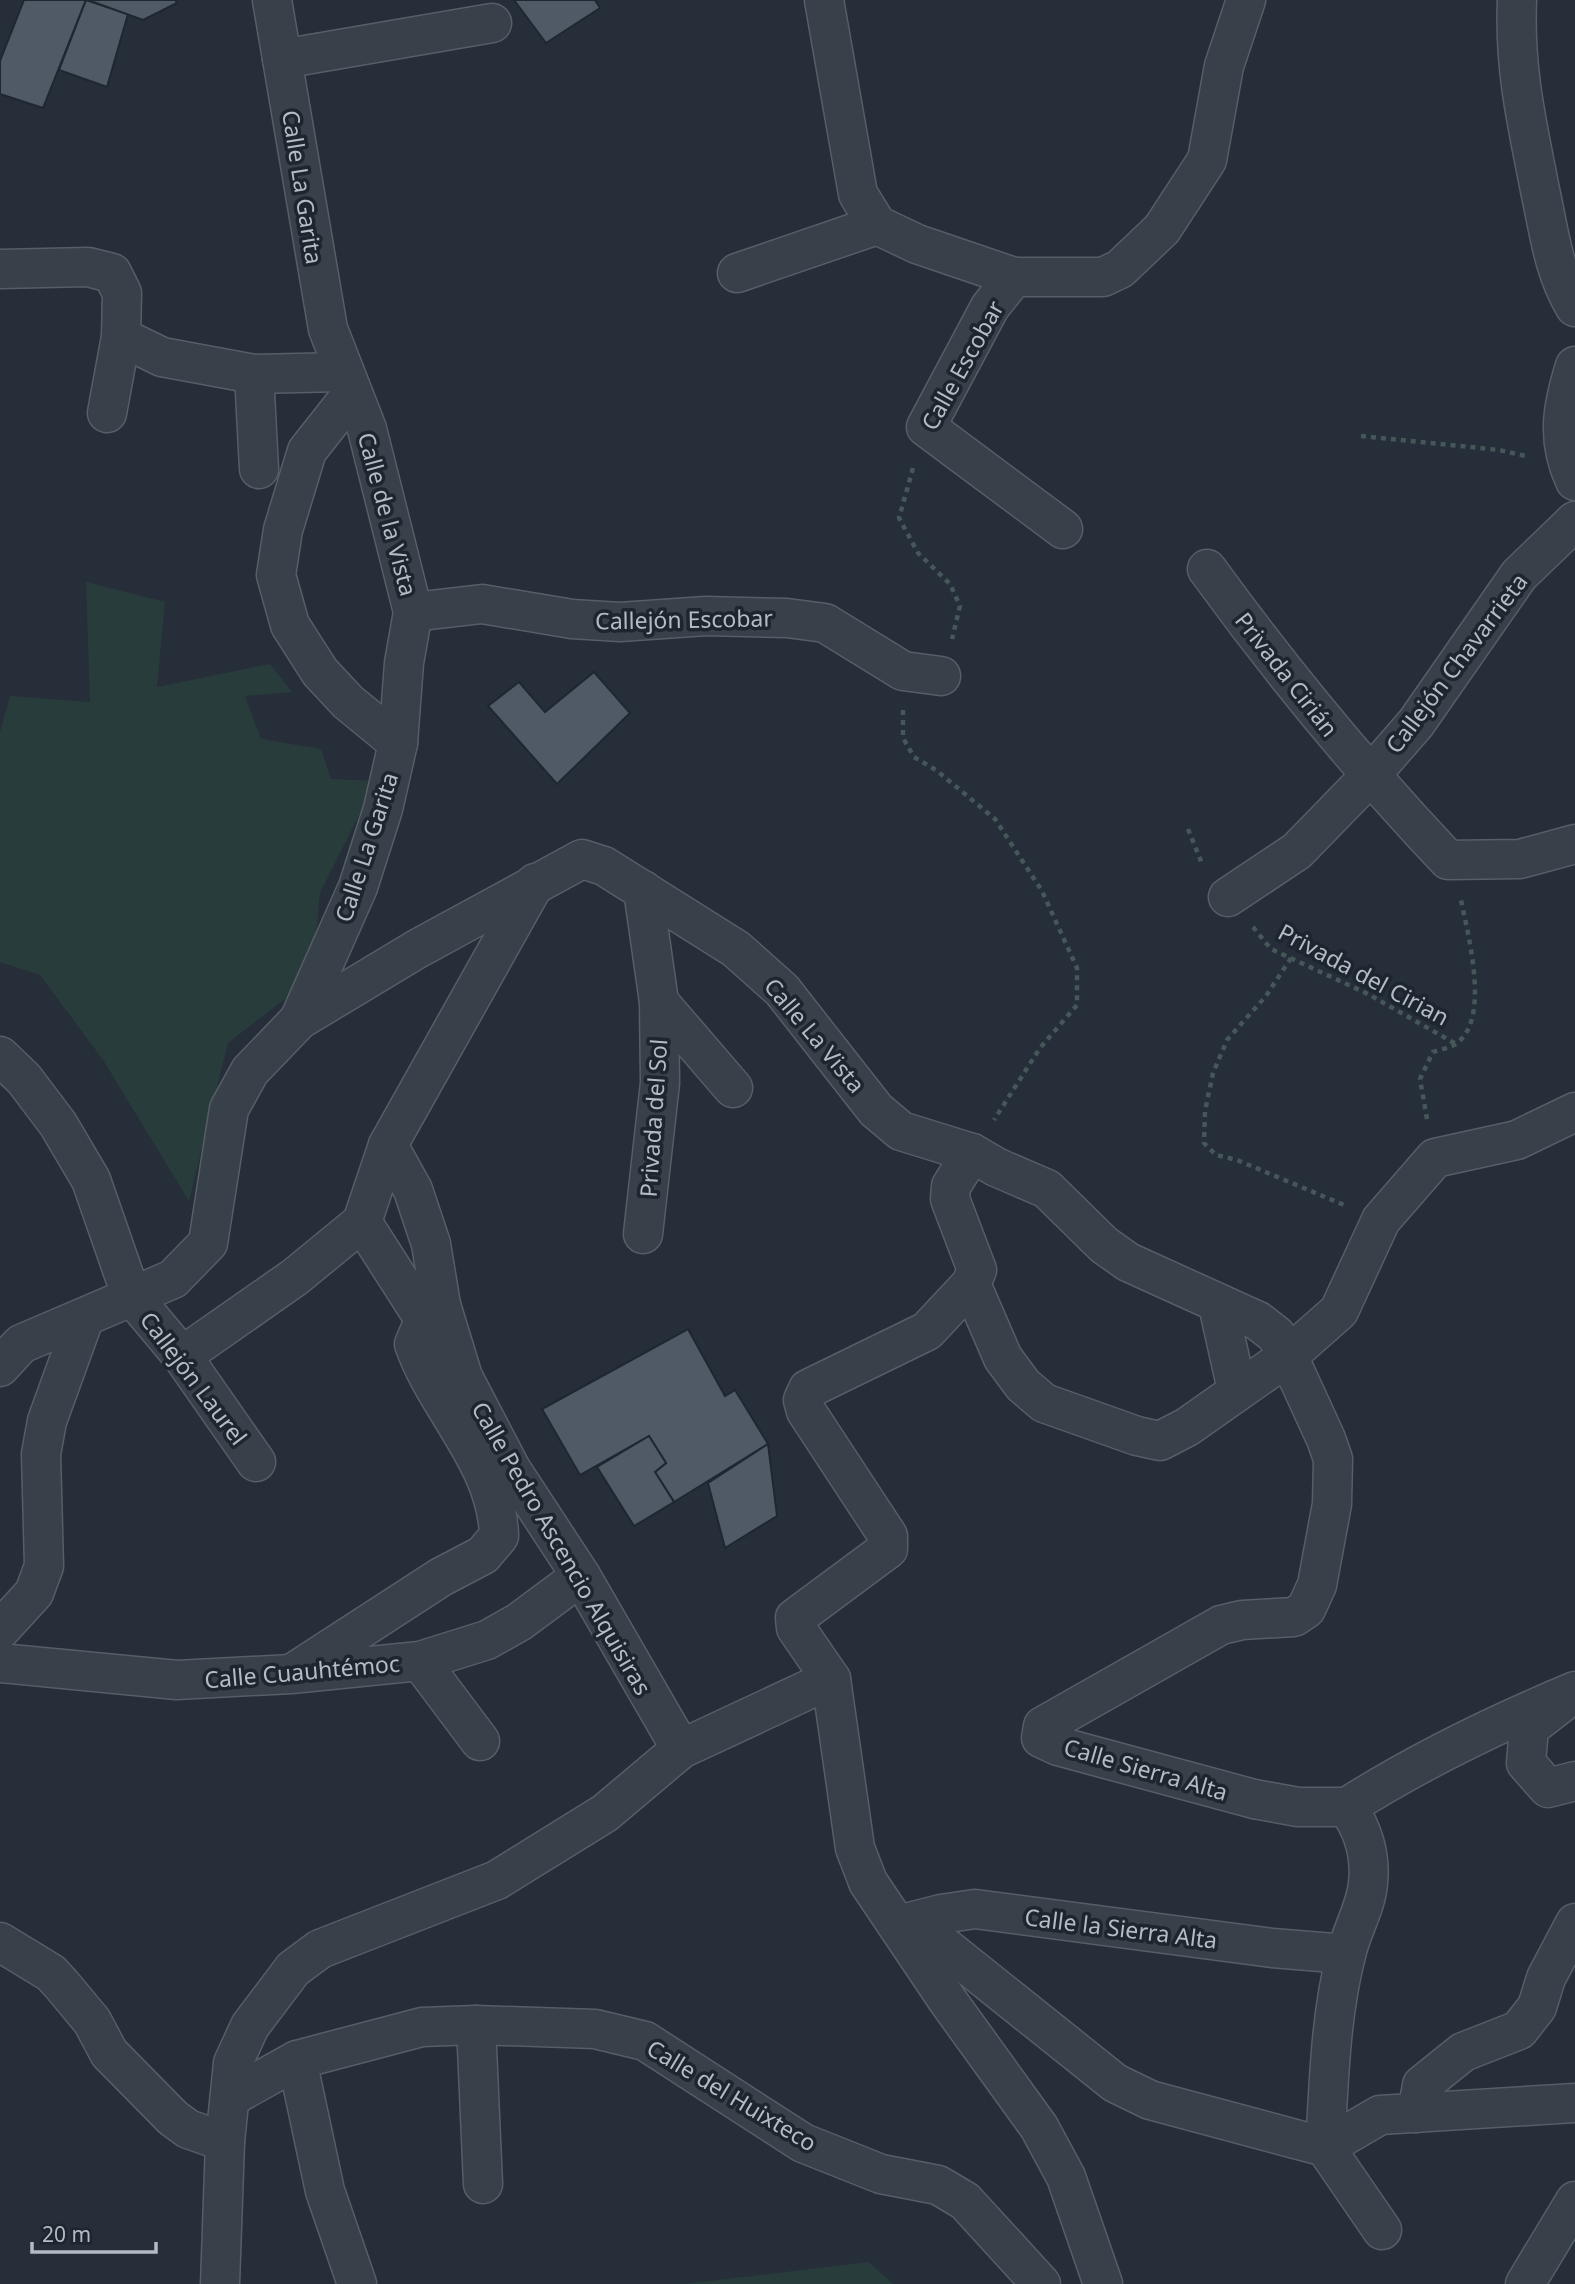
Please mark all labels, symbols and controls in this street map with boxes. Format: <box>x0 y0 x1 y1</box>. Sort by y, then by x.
street label: Calle La Garita <box>275 108 331 266</box>
street label: Calle Escobar <box>913 294 1011 436</box>
street label: Calle de la Vista <box>351 429 425 599</box>
street label: Callejón Chavarrieta <box>1378 566 1534 760</box>
street label: Callejón Escobar <box>595 601 774 637</box>
street label: Privada Cirián <box>1228 605 1346 743</box>
street label: Calle La Garita <box>327 768 405 926</box>
street label: Privada del Cirian <box>1273 916 1455 1032</box>
street label: Calle La Vista <box>757 971 873 1099</box>
street label: Privada del Sol <box>632 1038 674 1198</box>
street label: Callejón Laurel <box>133 1305 255 1451</box>
street label: Calle Pedro Ascencio Alquisiras <box>465 1395 659 1701</box>
street label: Calle Cuauhtémoc <box>203 1647 401 1695</box>
street label: Calle Sierra Alta <box>1060 1730 1232 1808</box>
street label: Calle la Sierra Alta <box>1023 1900 1219 1956</box>
street label: Calle del Huixteco <box>641 2032 823 2158</box>
scale bar <box>32 2210 156 2254</box>
text: 20 m <box>42 2220 91 2248</box>

